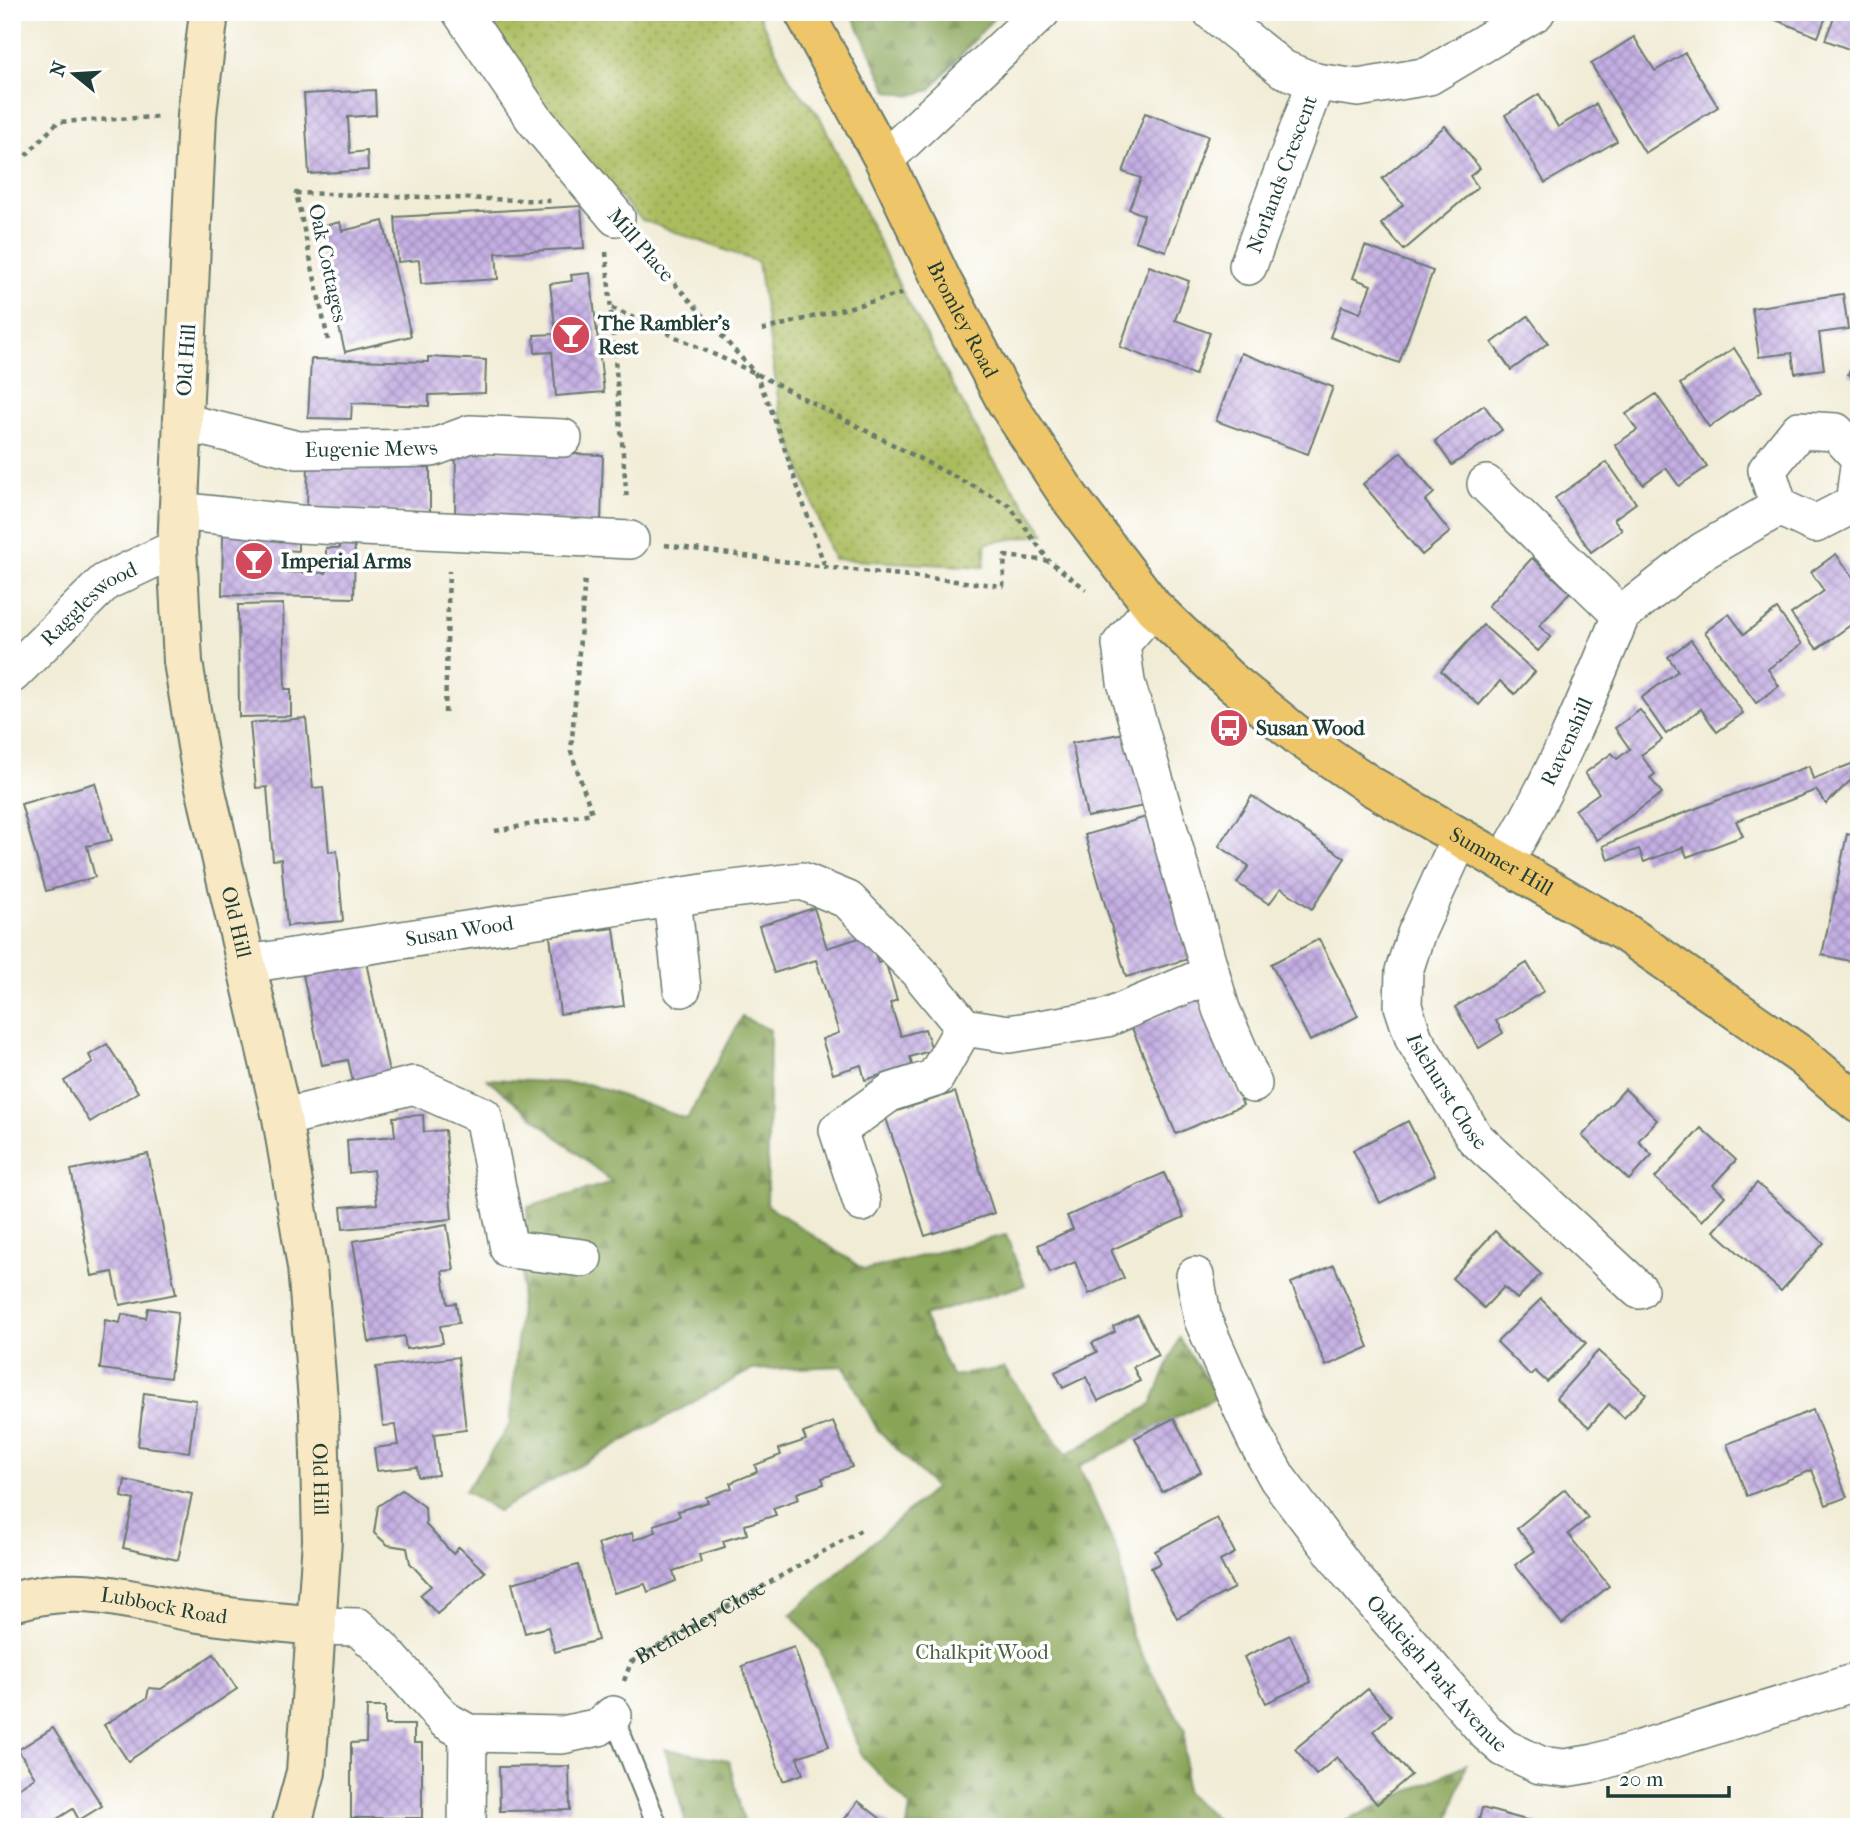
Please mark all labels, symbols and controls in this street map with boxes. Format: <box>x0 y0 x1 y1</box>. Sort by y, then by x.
north arrow <box>38 38 108 108</box>
text: N <box>46 58 72 79</box>
street label: Norlands Crescent <box>1242 91 1322 256</box>
street label: Oak Cottages <box>304 202 352 325</box>
street label: Mill Place <box>603 203 679 287</box>
street label: Bromley Road <box>922 257 1004 382</box>
place label: The Rambler's Rest <box>597 311 730 359</box>
bar icon: The Rambler's Rest <box>550 314 592 356</box>
street label: Old Hill <box>171 323 201 397</box>
street label: Eugenie Mews <box>304 435 441 462</box>
bar icon: Imperial Arms <box>233 540 275 582</box>
place label: Imperial Arms <box>281 549 412 573</box>
street label: Raggleswood <box>36 556 141 651</box>
street label: Ravenshill <box>1536 693 1598 790</box>
bus stop icon: Susan Wood <box>1208 707 1250 749</box>
place label: Susan Wood <box>1256 716 1365 740</box>
street label: Summer Hill <box>1445 822 1558 901</box>
street label: Old Hill <box>216 884 256 960</box>
street label: Susan Wood <box>404 911 516 951</box>
street label: Islehurst Close <box>1401 1031 1492 1155</box>
street label: Old Hill <box>308 1443 333 1516</box>
street label: Brenchley Close <box>631 1576 769 1669</box>
street label: Lubbock Road <box>99 1582 229 1629</box>
street label: Oakleigh Park Avenue <box>1362 1590 1512 1757</box>
park label: Chalkpit Wood <box>915 1640 1049 1664</box>
scale bar <box>1608 1755 1729 1799</box>
text: 20 m <box>1619 1767 1664 1791</box>

